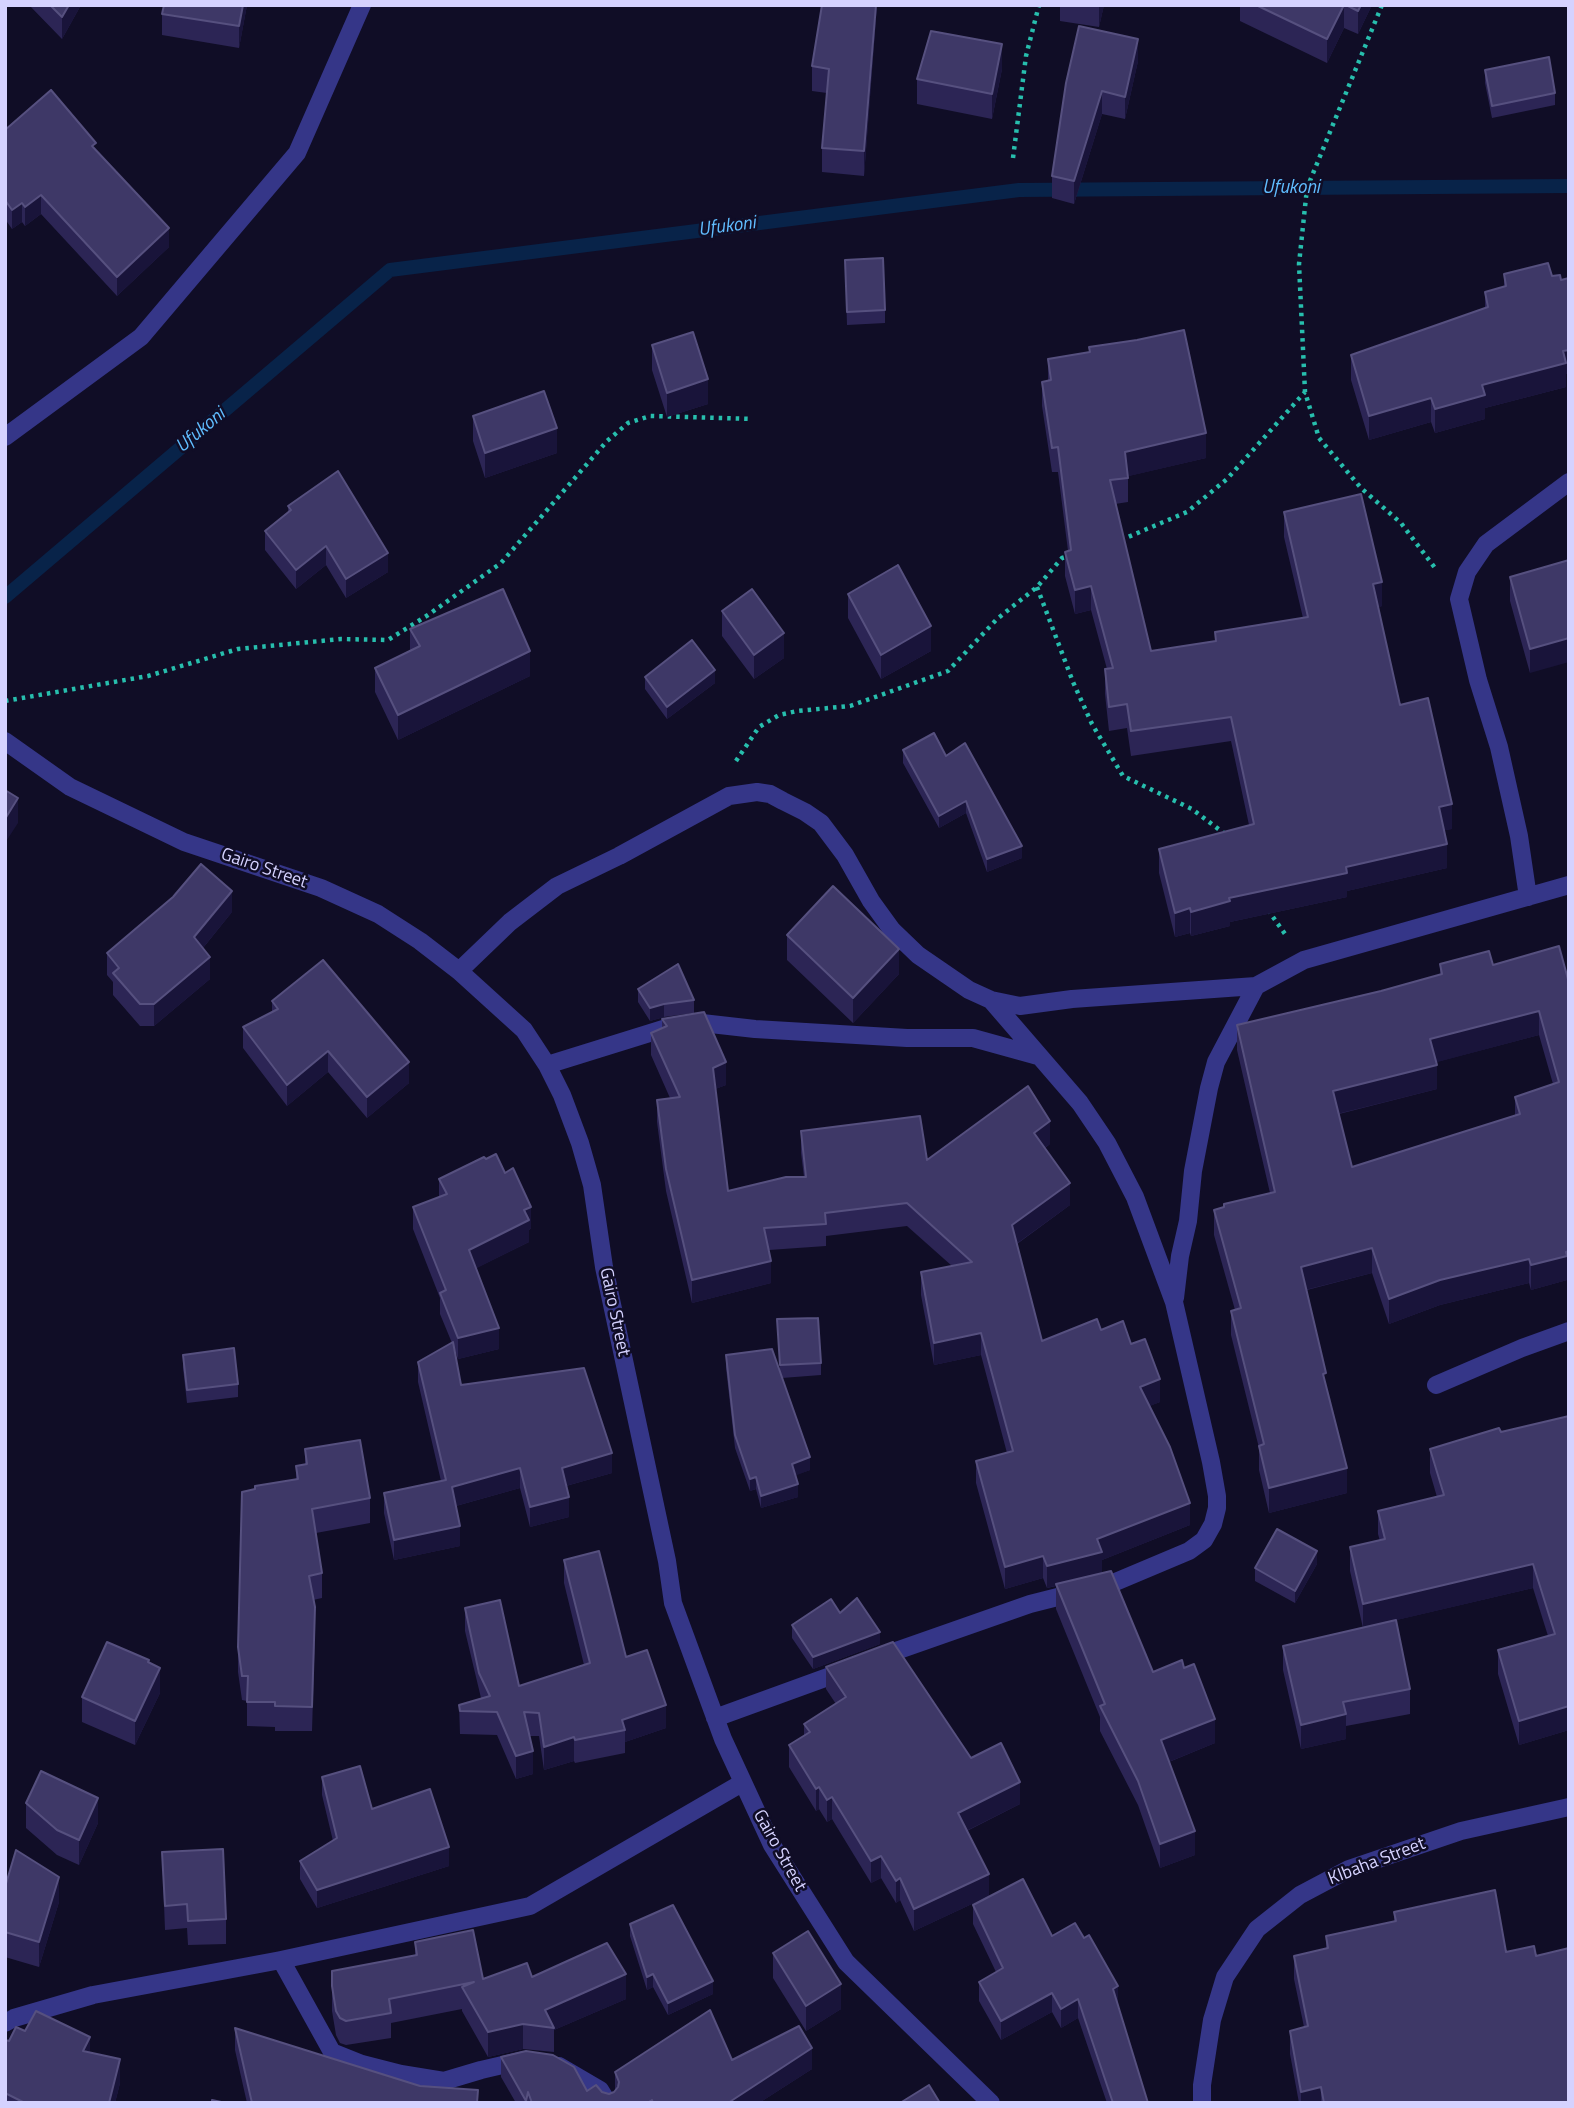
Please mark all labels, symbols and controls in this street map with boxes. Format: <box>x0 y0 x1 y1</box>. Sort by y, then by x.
water label: Ufukoni <box>1262 177 1320 199</box>
water label: Ufukoni <box>697 212 757 242</box>
water label: Ufukoni <box>172 404 230 458</box>
street label: Gairo Street <box>218 844 310 894</box>
street label: Gairo Street <box>594 1266 634 1358</box>
street label: Gairo Street <box>748 1806 810 1896</box>
street label: KIbaha Street <box>1325 1834 1429 1890</box>

